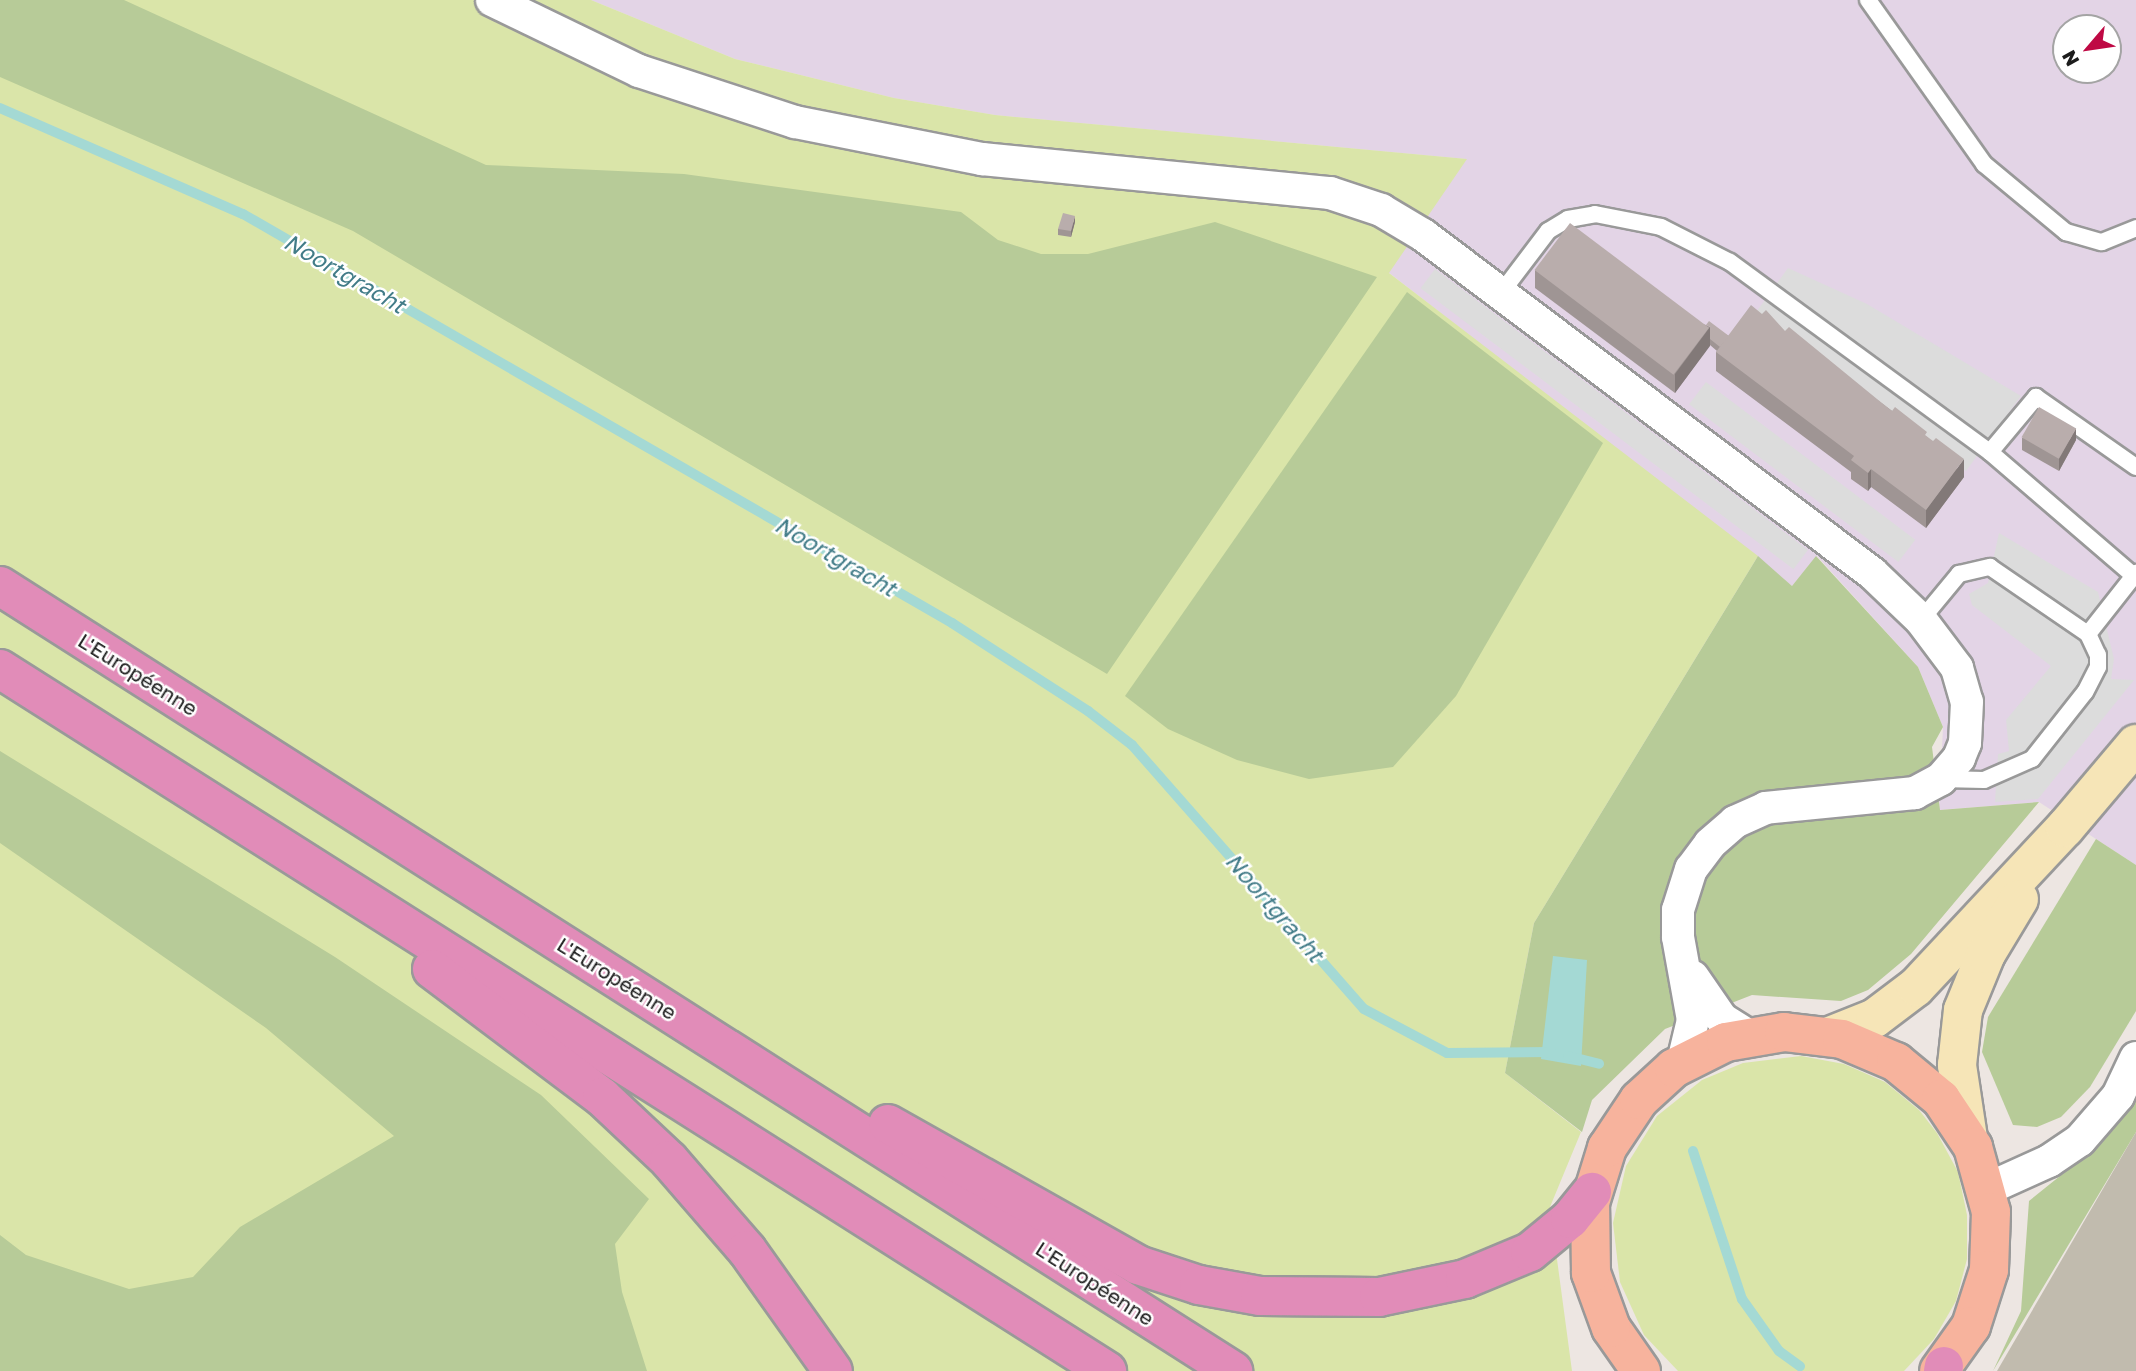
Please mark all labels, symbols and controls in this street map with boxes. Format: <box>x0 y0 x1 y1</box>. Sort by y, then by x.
north arrow <box>2052 14 2122 84</box>
text: N <box>2056 47 2084 70</box>
water label: Noortgracht <box>280 227 410 319</box>
water label: Noortgracht <box>771 510 901 602</box>
street label: L'Européenne <box>74 627 202 721</box>
water label: Noortgracht <box>1220 847 1330 967</box>
street label: L'Européenne <box>553 931 681 1025</box>
street label: L'Européenne <box>1031 1235 1159 1331</box>

